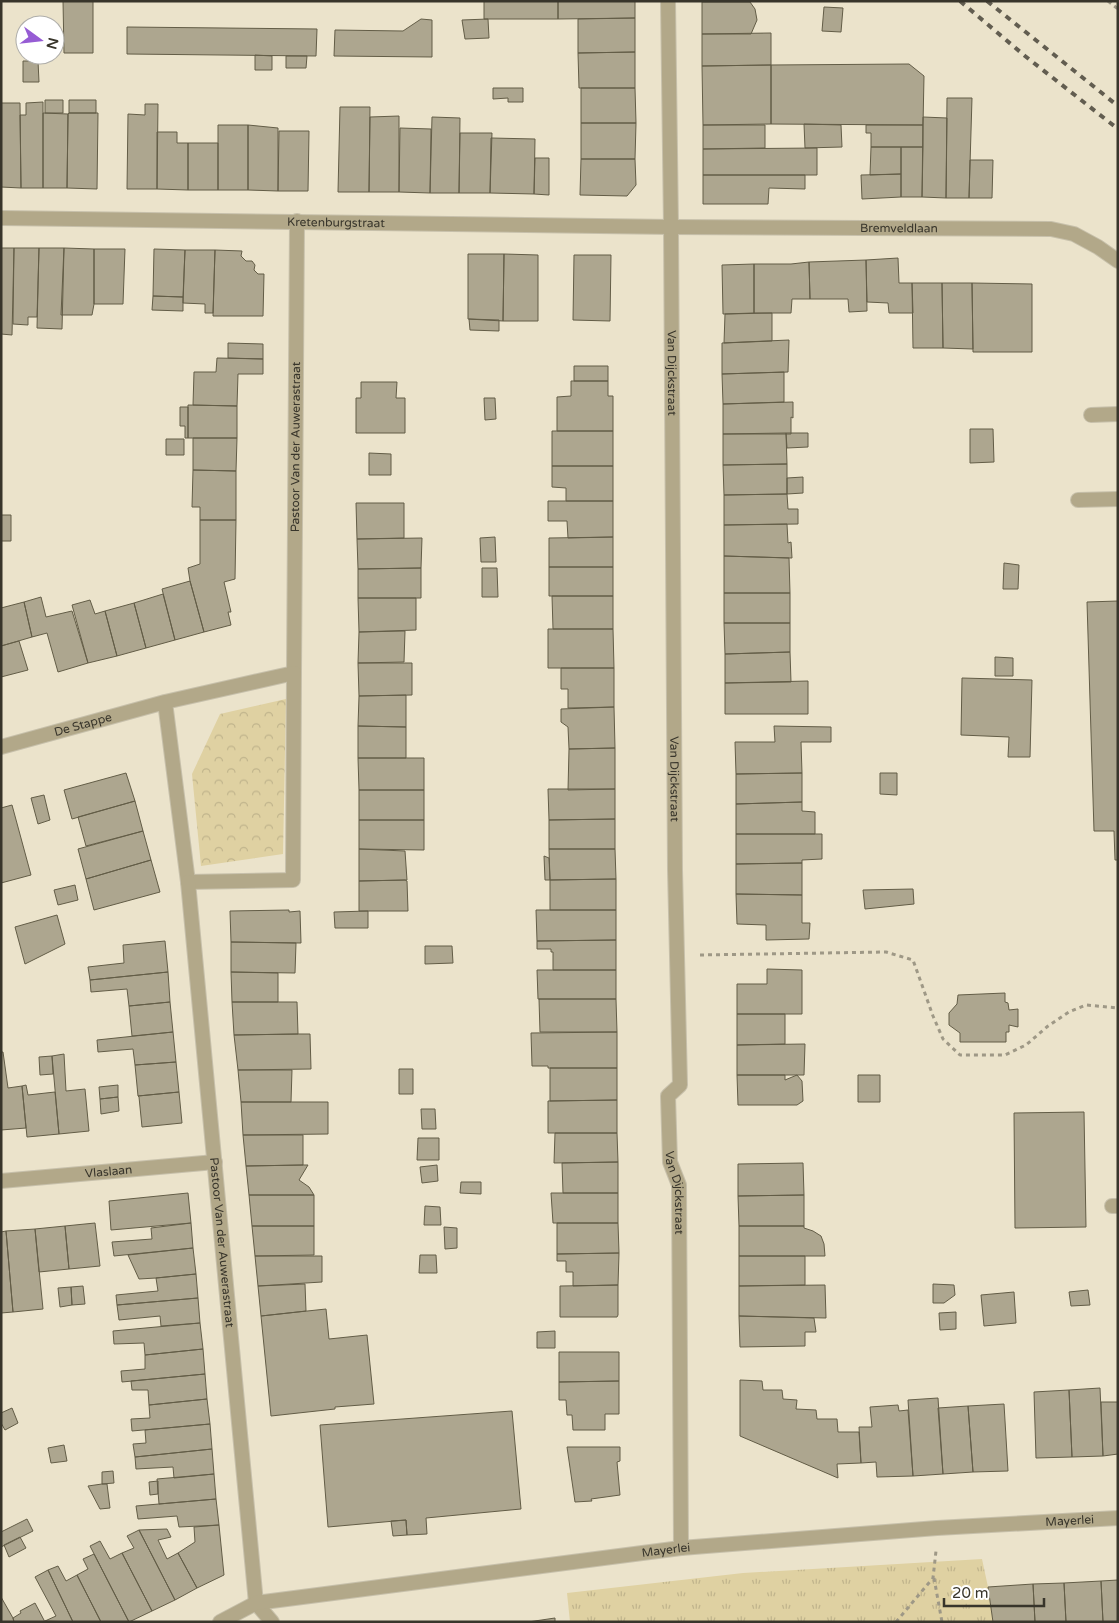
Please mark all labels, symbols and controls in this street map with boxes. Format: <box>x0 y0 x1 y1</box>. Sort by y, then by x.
north arrow <box>15 15 65 65</box>
text: N <box>42 36 62 51</box>
street label: Kretenburgstraat <box>287 215 385 230</box>
street label: Bremveldlaan <box>860 221 938 235</box>
street label: Van Dijckstraat <box>665 330 679 416</box>
street label: Pastoor Van der Auwerastraat <box>288 361 303 532</box>
street label: De Stappe <box>53 710 114 739</box>
street label: Van Dijckstraat <box>667 736 682 822</box>
street label: Van Dijckstraat <box>663 1151 686 1235</box>
street label: Pastoor Van der Auwerastraat <box>207 1157 237 1328</box>
street label: Vlaslaan <box>84 1162 133 1181</box>
street label: Mayerlei <box>1045 1512 1095 1529</box>
street label: Mayerlei <box>641 1540 691 1560</box>
scale bar <box>944 1576 1044 1608</box>
text: 20 m <box>952 1584 989 1602</box>

